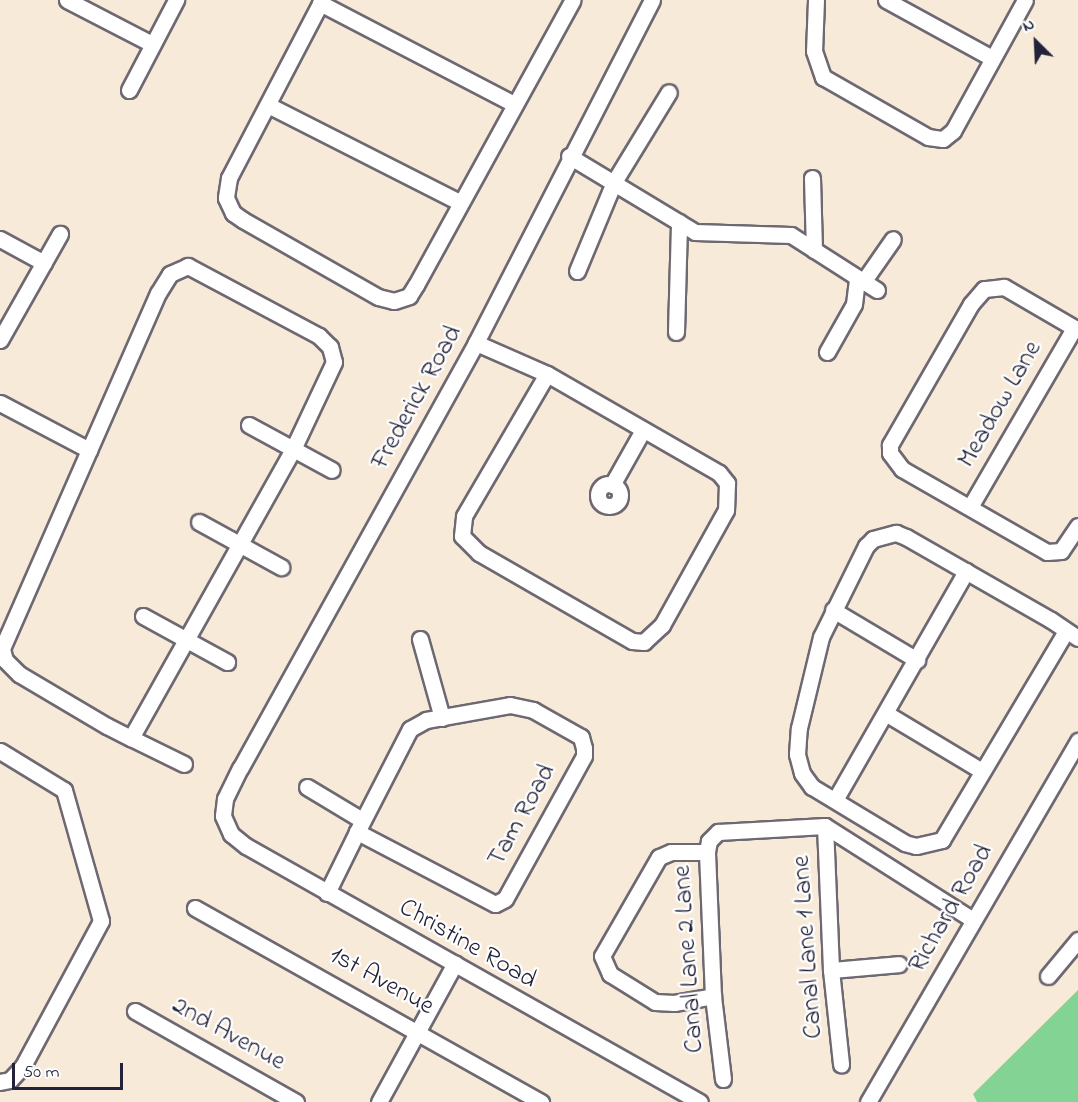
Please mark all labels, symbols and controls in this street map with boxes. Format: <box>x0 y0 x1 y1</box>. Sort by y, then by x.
north arrow <box>1006 12 1066 72</box>
text: N <box>1019 12 1038 39</box>
street label: Frederick Road <box>366 321 470 475</box>
street label: Meadow Lane <box>952 336 1050 474</box>
street label: Tam Road <box>482 759 564 873</box>
street label: Richard Road <box>903 839 1001 979</box>
street label: Canal Lane 1 Lane <box>787 854 831 1040</box>
street label: Canal Lane 2 Lane <box>668 864 712 1054</box>
street label: Christine Road <box>393 893 541 997</box>
street label: 1st Avenue <box>323 941 439 1023</box>
street label: 2nd Avenue <box>166 991 290 1079</box>
scale bar <box>15 1051 126 1089</box>
text: 50 m <box>23 1060 60 1086</box>

